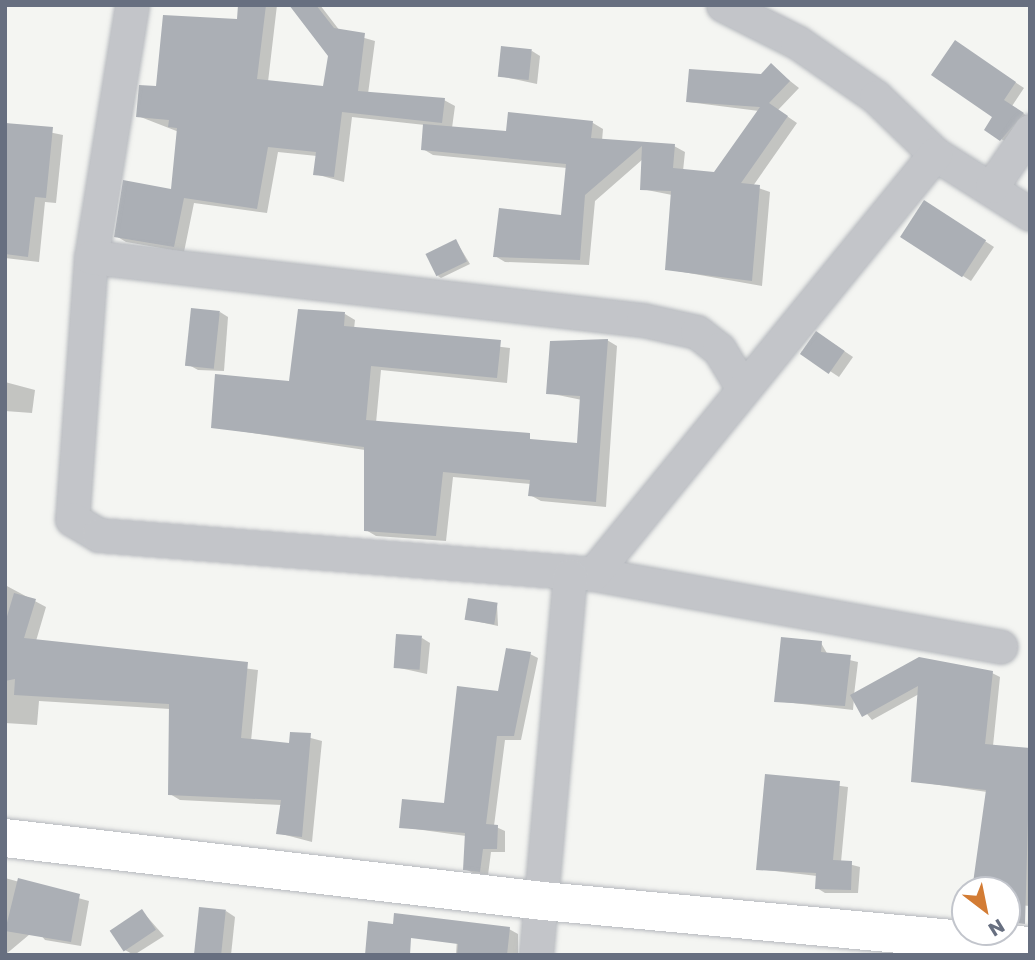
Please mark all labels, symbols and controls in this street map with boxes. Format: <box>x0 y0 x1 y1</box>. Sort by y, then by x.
north arrow <box>951 876 1021 946</box>
text: N <box>983 912 1010 943</box>

